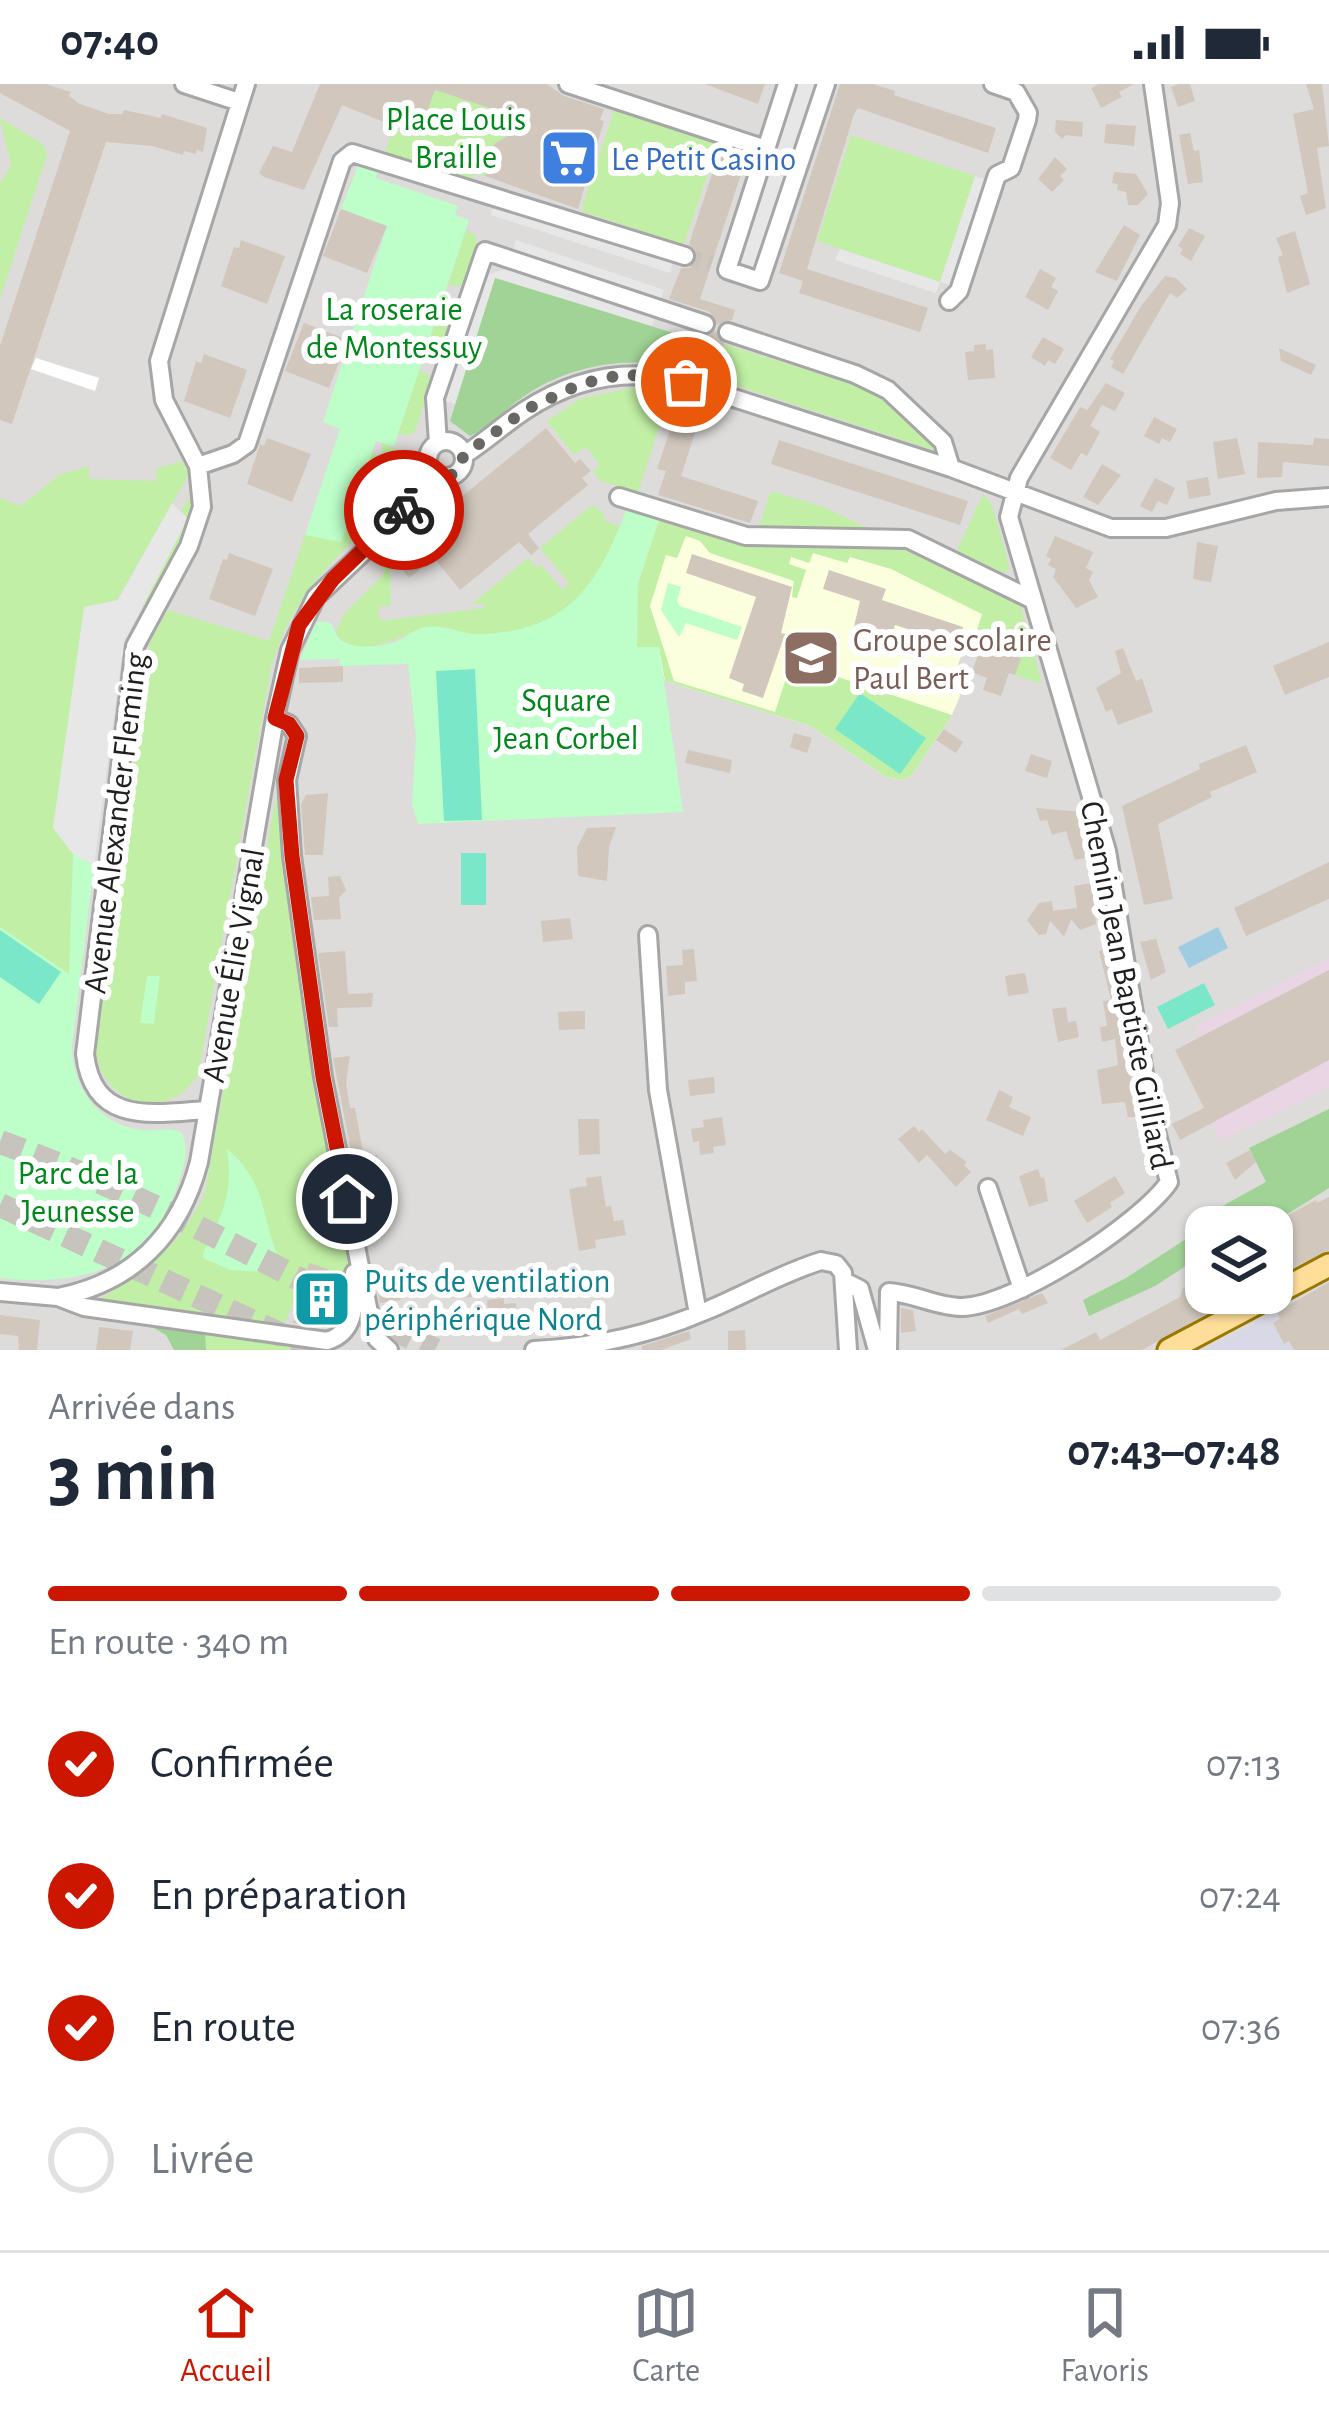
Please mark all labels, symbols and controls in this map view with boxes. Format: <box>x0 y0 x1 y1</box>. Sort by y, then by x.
text: 07:40 <box>60 19 159 64</box>
park label: Place Louis Braille <box>386 104 526 175</box>
supermarket icon: Le Petit Casino <box>538 127 600 189</box>
place label: Le Petit Casino <box>611 144 796 177</box>
park label: La roseraie de Montessuy <box>306 294 482 365</box>
pin <box>635 331 737 433</box>
icon: bag <box>653 349 719 415</box>
courier <box>344 450 464 570</box>
icon: bike <box>371 477 437 543</box>
place label: Groupe scolaire Paul Bert <box>853 625 1052 696</box>
school or university icon: Groupe scolaire Paul Bert <box>780 627 842 689</box>
street label: Avenue Alexander Fleming <box>79 651 154 996</box>
park label: Square Jean Corbel <box>493 685 639 756</box>
street label: Chemin Jean Baptiste Gilliard <box>1074 799 1177 1172</box>
street label: Avenue Élie Vignal <box>194 845 271 1085</box>
pin <box>296 1148 398 1250</box>
park label: Parc de la Jeunesse <box>17 1158 139 1229</box>
icon: home <box>314 1166 380 1232</box>
map controls <box>1185 1206 1293 1314</box>
button: layers <box>1185 1206 1293 1314</box>
place label: Puits de ventilation périphérique Nord <box>364 1266 611 1337</box>
building icon: Puits de ventilation périphérique Nord <box>291 1268 353 1330</box>
text: Arrivée dans <box>48 1388 235 1427</box>
text: 07:43–07:48 <box>1067 1429 1281 1474</box>
text: 3 min <box>48 1437 218 1515</box>
text: En route · 340 m <box>48 1623 289 1662</box>
icon: check <box>48 1731 114 1797</box>
text: Confirmée <box>150 1741 334 1786</box>
text: 07:13 <box>1206 1745 1281 1784</box>
icon: check <box>48 1863 114 1929</box>
text: En préparation <box>150 1873 408 1918</box>
text: 07:24 <box>1199 1877 1281 1916</box>
icon: check <box>48 1995 114 2061</box>
text: En route <box>150 2005 296 2050</box>
text: 07:36 <box>1201 2009 1281 2048</box>
text: Livrée <box>150 2137 255 2182</box>
tab: Accueil <box>180 2280 272 2392</box>
tab: Carte <box>632 2280 700 2392</box>
tab: Favoris <box>1060 2280 1149 2392</box>

